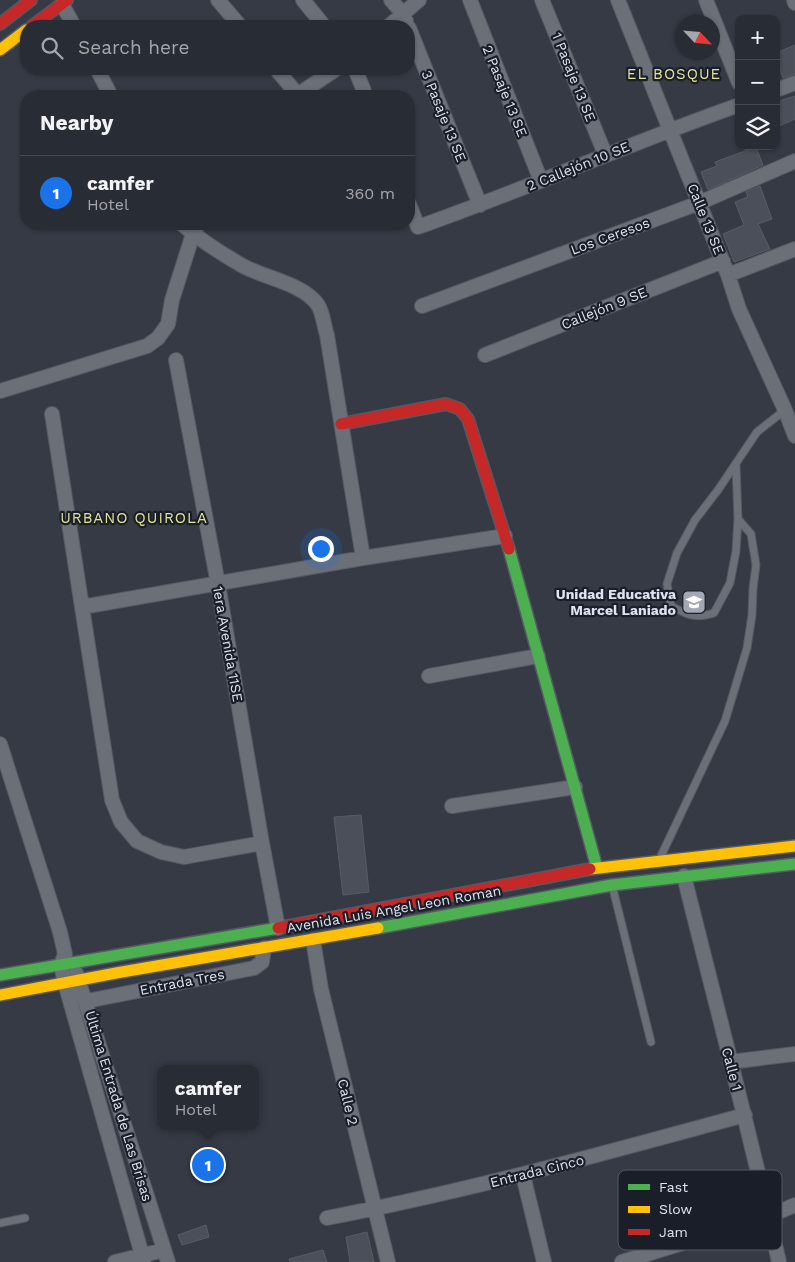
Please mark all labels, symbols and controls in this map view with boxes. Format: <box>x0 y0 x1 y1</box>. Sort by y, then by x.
north arrow <box>675 15 720 60</box>
map controls <box>735 15 780 150</box>
button: + <box>735 15 780 60</box>
search box <box>20 20 415 75</box>
street label: 1 Pasaje 13 SE <box>549 30 599 124</box>
icon: search <box>38 34 66 62</box>
text: Search here <box>78 36 189 59</box>
street label: 2 Pasaje 13 SE <box>479 43 531 139</box>
button: − <box>735 60 780 105</box>
district label: EL BOSQUE <box>627 65 721 83</box>
street label: 3 Pasaje 13 SE <box>418 68 470 164</box>
button: layers <box>735 105 780 150</box>
text: Nearby <box>40 110 113 135</box>
street label: 2 Callejón 10 SE <box>524 138 632 194</box>
text: camfer <box>87 172 154 195</box>
street label: Calle 13 SE <box>685 181 727 257</box>
text: 1 <box>53 184 59 203</box>
text: 360 m <box>345 184 395 203</box>
text: Hotel <box>87 195 129 214</box>
street label: Los Ceresos <box>568 214 652 258</box>
street label: Callejón 9 SE <box>559 284 649 332</box>
district label: URBANO QUIROLA <box>60 509 208 527</box>
your location <box>308 536 334 562</box>
street label: 1era Avenida 11SE <box>210 585 246 703</box>
place label: Unidad Educativa Marcel Laniado <box>556 586 677 618</box>
school or university icon: Unidad Educativa Marcel Laniado <box>681 589 707 615</box>
street label: Avenida Luis Angel Leon Roman <box>286 882 502 936</box>
street label: Entrada Tres <box>138 966 226 998</box>
street label: Última Entrada de Las Brisas <box>82 1009 156 1203</box>
street label: Calle 1 <box>719 1046 745 1092</box>
popup <box>157 1065 259 1130</box>
text: camfer <box>175 1077 241 1100</box>
street label: Calle 2 <box>335 1077 361 1127</box>
text: Hotel <box>175 1100 217 1119</box>
pin: 1 <box>192 1146 224 1184</box>
street label: Entrada Cinco <box>488 1152 586 1190</box>
legend <box>618 1170 782 1250</box>
text: Fast <box>659 1179 688 1195</box>
text: Slow <box>659 1201 692 1217</box>
text: Jam <box>659 1224 688 1240</box>

